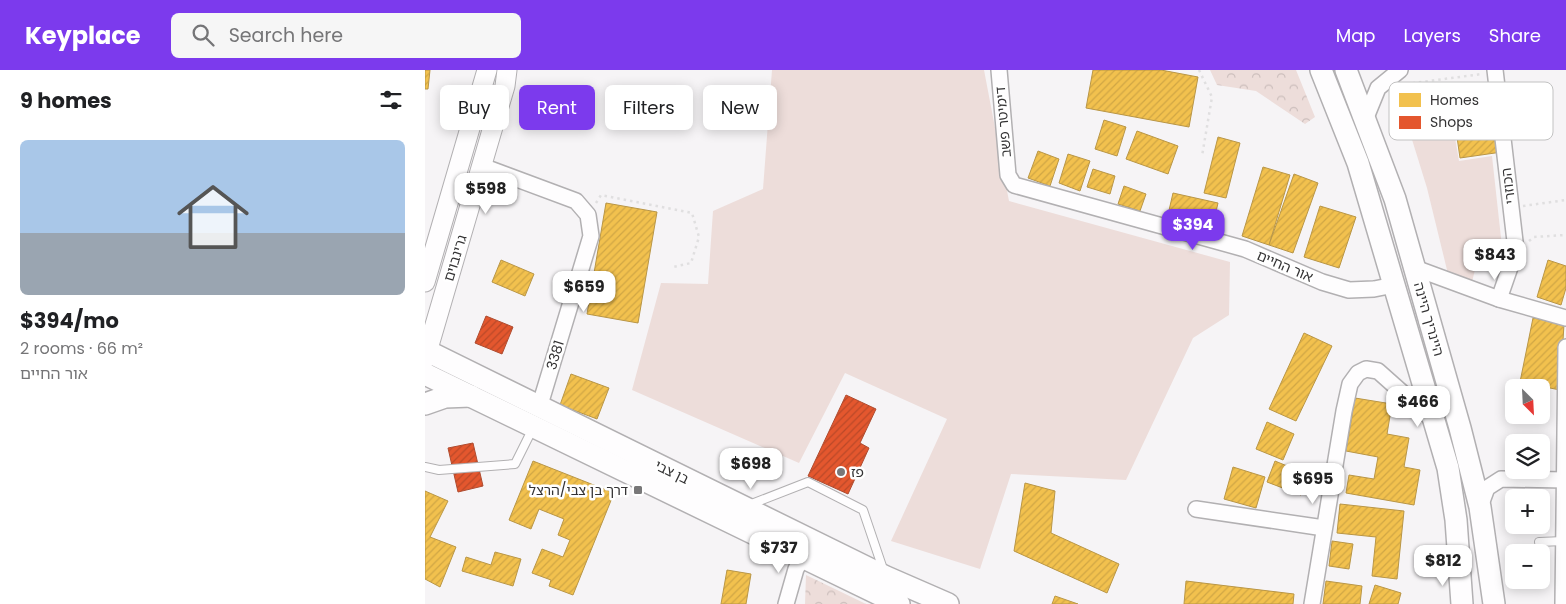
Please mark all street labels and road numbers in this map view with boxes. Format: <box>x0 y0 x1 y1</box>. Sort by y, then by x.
street label: דימיטר פשב <box>990 85 1016 158</box>
street label: הכוזרי <box>1496 167 1520 205</box>
street label: גרינבוים <box>438 232 472 284</box>
street label: אור החיים <box>1254 245 1316 287</box>
street label: היינריך היינה <box>1409 280 1449 358</box>
street label: 3381 <box>541 338 569 372</box>
street label: בן צבי <box>651 455 693 489</box>

